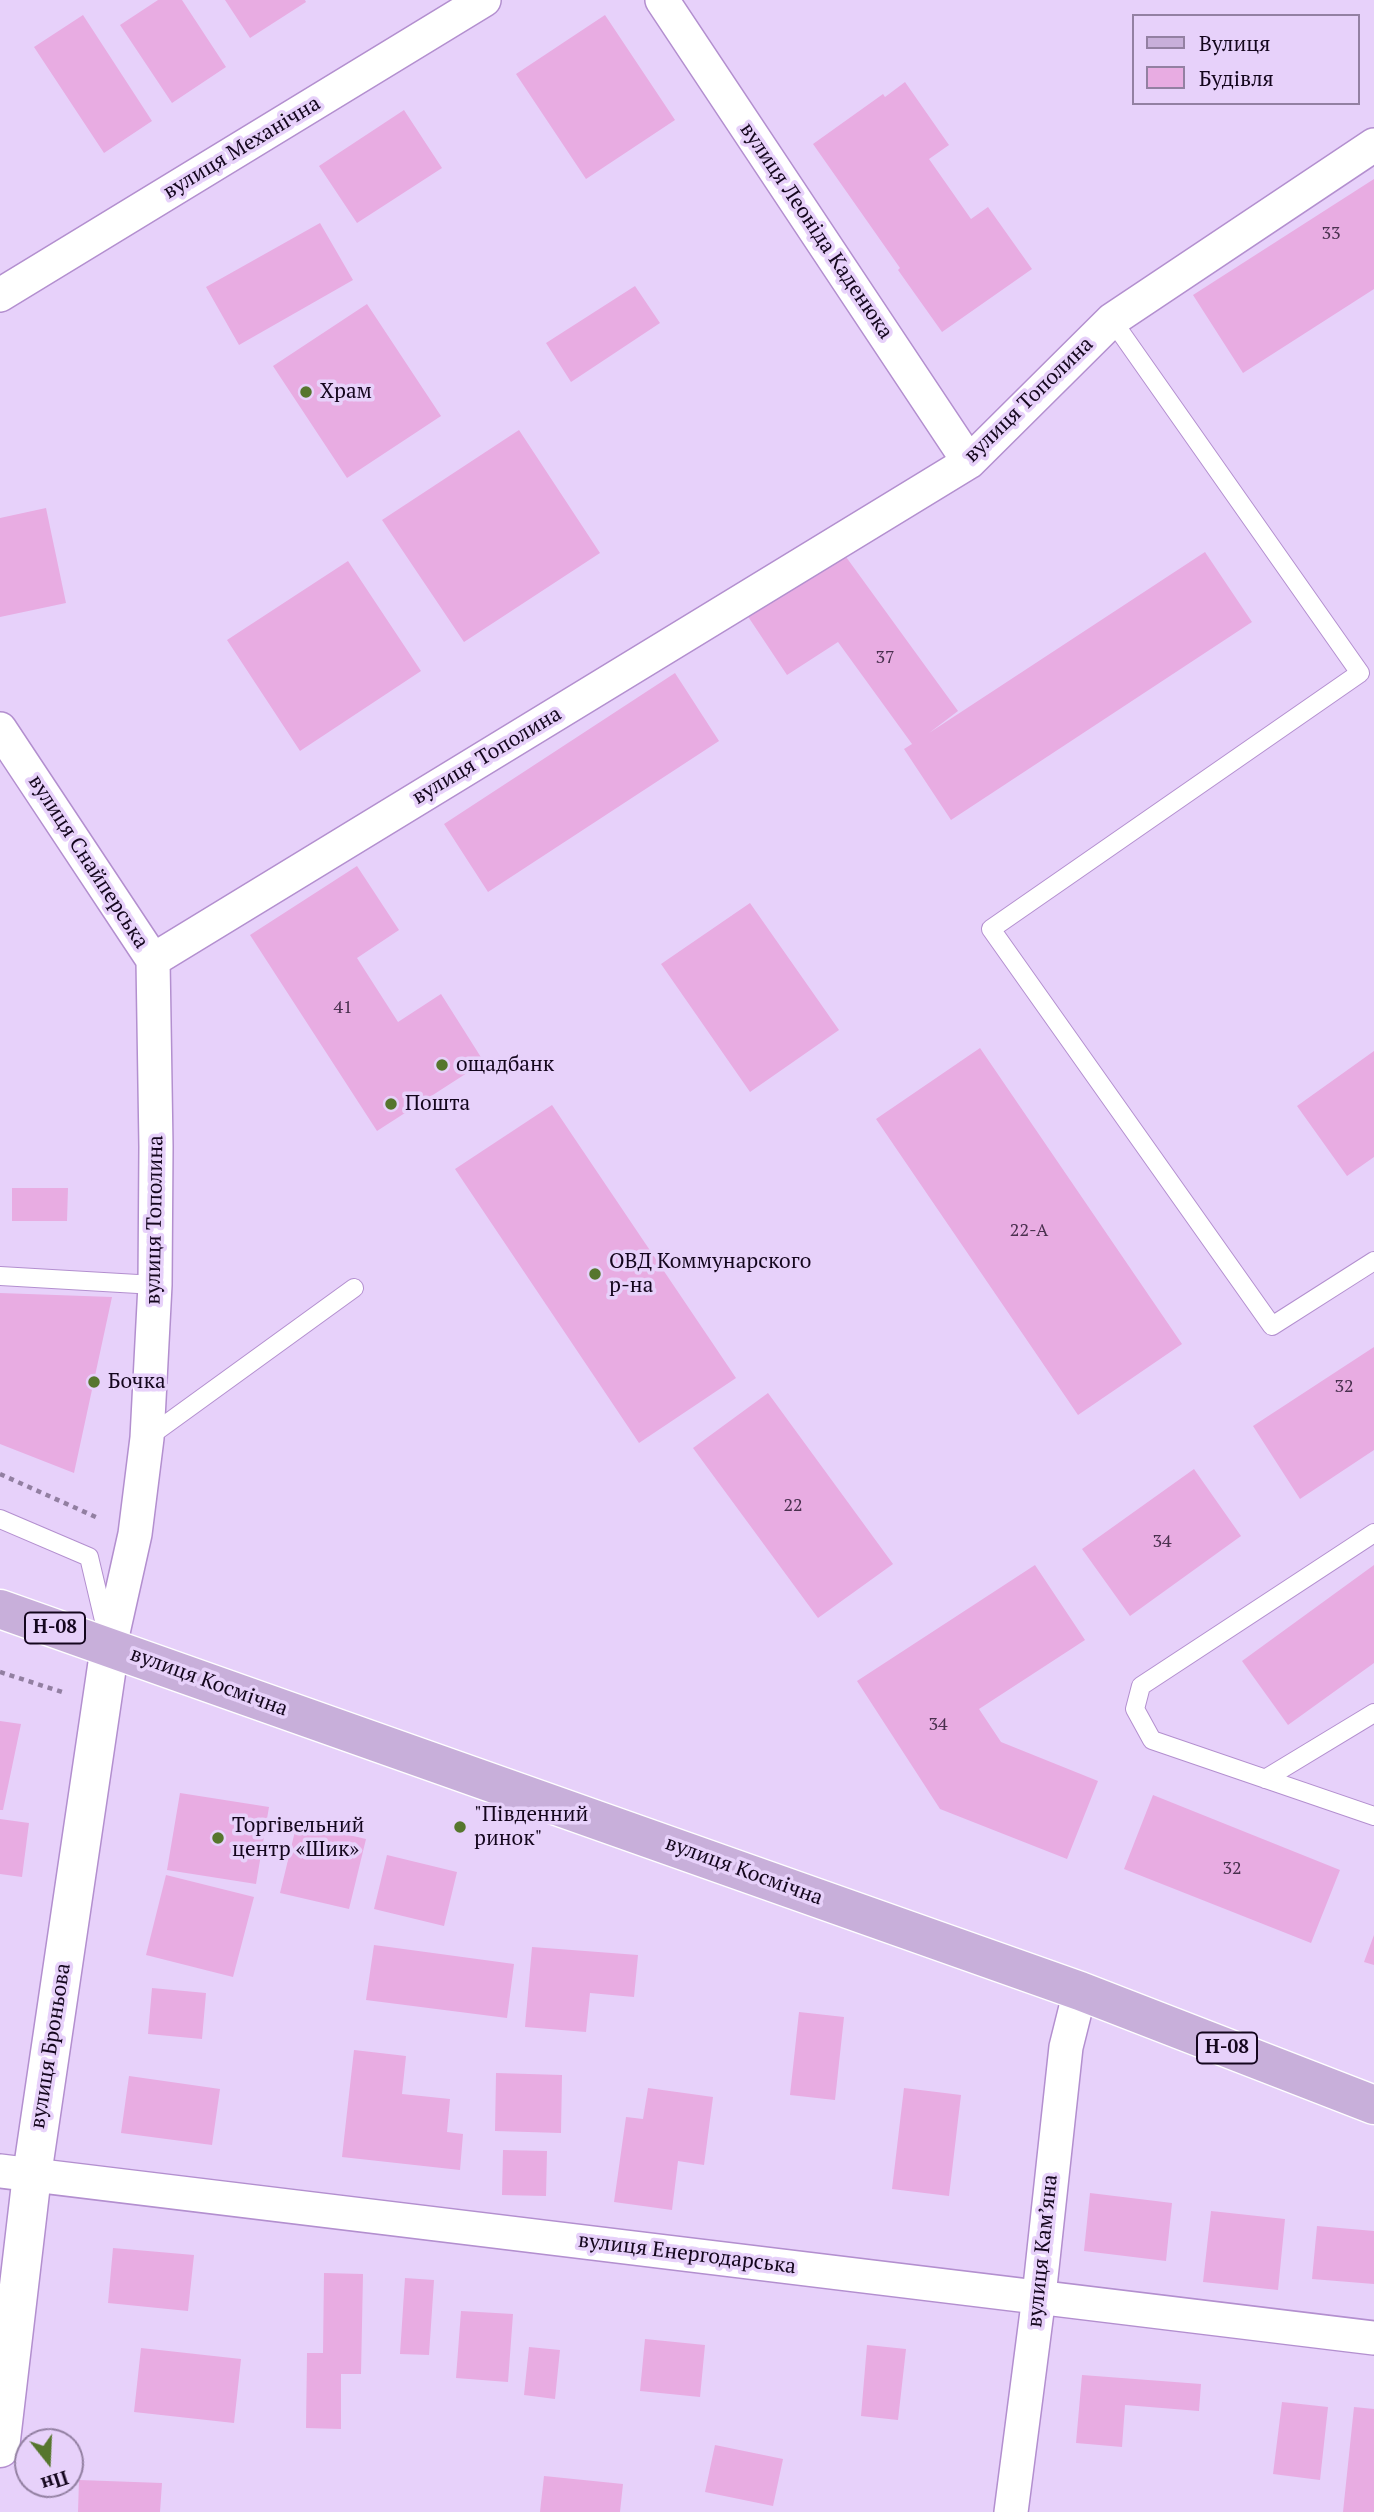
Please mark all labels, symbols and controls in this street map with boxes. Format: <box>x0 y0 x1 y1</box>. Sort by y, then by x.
legend <box>1132 14 1360 105</box>
text: Вулиця <box>1199 29 1270 57</box>
text: Будівля <box>1199 64 1274 92</box>
street label: вулиця Механічна <box>159 91 325 205</box>
street label: вулиця Леоніда Каденюка <box>734 118 898 344</box>
house number: 33 <box>1321 223 1341 245</box>
street label: вулиця Тополина <box>959 332 1099 468</box>
place label: Храм <box>320 379 372 405</box>
marker: Храм <box>298 384 314 400</box>
house number: 37 <box>875 647 895 669</box>
street label: вулиця Тополина <box>408 702 566 810</box>
street label: вулиця Снайперська <box>22 770 154 954</box>
house number: 41 <box>333 997 353 1019</box>
place label: ощадбанк <box>456 1052 554 1078</box>
marker: ощадбанк <box>434 1057 450 1073</box>
place label: Пошта <box>405 1091 470 1117</box>
marker: Пошта <box>383 1096 399 1112</box>
street label: вулиця Тополина <box>141 1135 169 1305</box>
house number: 22-А <box>1010 1220 1048 1242</box>
place label: ОВД Коммунарского р-на <box>609 1249 811 1299</box>
marker: ОВД Коммунарского р-на <box>587 1266 603 1282</box>
place label: Бочка <box>108 1369 166 1395</box>
marker: Бочка <box>86 1374 102 1390</box>
house number: 32 <box>1334 1376 1354 1398</box>
house number: 22 <box>783 1495 803 1517</box>
house number: 34 <box>1152 1531 1172 1553</box>
road number: Н-08 <box>25 1612 85 1644</box>
street label: вулиця Космічна <box>127 1642 291 1722</box>
house number: 34 <box>928 1714 948 1736</box>
place label: "Південний ринок" <box>474 1802 588 1852</box>
place label: Торгівельний центр «Шик» <box>232 1813 364 1863</box>
marker: "Південний ринок" <box>452 1819 468 1835</box>
marker: Торгівельний центр «Шик» <box>210 1830 226 1846</box>
street label: вулиця Космічна <box>662 1831 826 1911</box>
house number: 32 <box>1222 1858 1242 1880</box>
street label: вулиця Броньова <box>25 1961 77 2131</box>
road number: Н-08 <box>1197 2032 1257 2064</box>
street label: вулиця Кам’яна <box>1022 2173 1064 2329</box>
street label: вулиця Енергодарська <box>577 2228 797 2280</box>
north arrow <box>14 2428 84 2498</box>
text: Пн <box>38 2465 72 2498</box>

